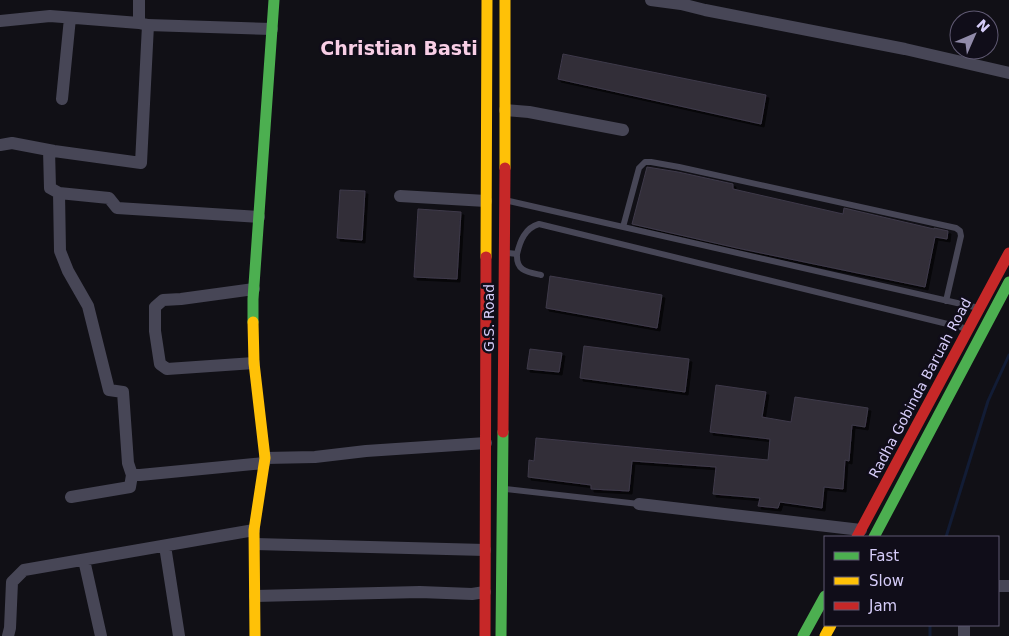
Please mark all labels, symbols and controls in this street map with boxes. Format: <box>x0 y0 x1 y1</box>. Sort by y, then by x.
north arrow <box>949 10 999 60</box>
text: N <box>973 16 993 36</box>
district label: Christian Basti <box>320 37 478 59</box>
street label: G.S. Road <box>481 284 497 352</box>
street label: Radha Gobinda Baruah Road <box>866 295 974 481</box>
legend <box>824 536 999 626</box>
text: Fast <box>869 547 899 565</box>
text: Slow <box>869 572 904 590</box>
text: Jam <box>868 597 897 615</box>

